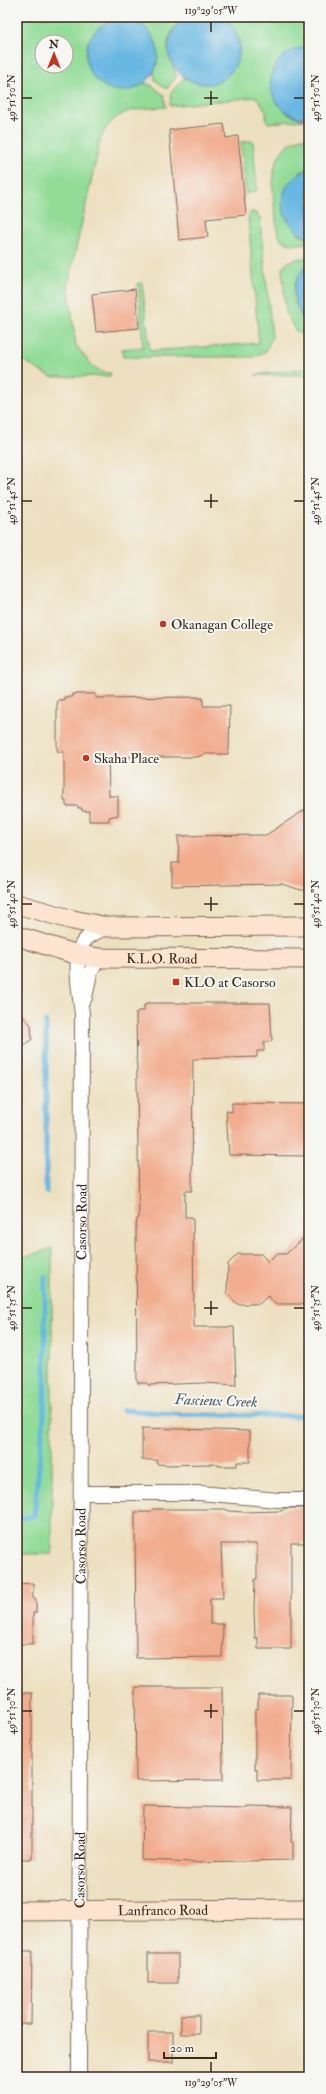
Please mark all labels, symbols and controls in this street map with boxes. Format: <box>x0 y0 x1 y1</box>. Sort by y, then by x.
text: 119°29'05"W <box>185 5 238 17</box>
north arrow <box>34 34 74 74</box>
text: N <box>48 38 60 51</box>
text: 49°51'50"N <box>6 74 18 122</box>
text: 49°51'50"N <box>310 74 322 122</box>
text: 49°51'45"N <box>6 477 18 525</box>
text: 49°51'45"N <box>310 477 322 525</box>
place label: Okanagan College <box>171 616 273 633</box>
marker: Okanagan College <box>158 619 168 629</box>
place label: Skaha Place <box>94 750 159 767</box>
marker: Skaha Place <box>81 753 91 763</box>
text: 49°51'40"N <box>6 880 18 928</box>
text: 49°51'40"N <box>310 880 322 928</box>
street label: K.L.O. Road <box>126 950 198 967</box>
place label: KLO at Casorso <box>184 974 276 991</box>
marker: KLO at Casorso <box>171 977 181 987</box>
street label: Casorso Road <box>73 1184 90 1260</box>
text: 49°51'35"N <box>6 1285 18 1331</box>
text: 49°51'35"N <box>310 1285 322 1331</box>
water label: Fascieux Creek <box>173 1390 258 1412</box>
street label: Casorso Road <box>72 1508 89 1584</box>
text: 49°51'30"N <box>6 1688 18 1734</box>
text: 49°51'30"N <box>310 1688 322 1734</box>
street label: Casorso Road <box>71 1832 88 1908</box>
street label: Lanfranco Road <box>118 1901 208 1919</box>
scale bar <box>164 2034 216 2060</box>
text: 20 m <box>170 2041 195 2056</box>
text: 119°29'05"W <box>185 2077 238 2089</box>

